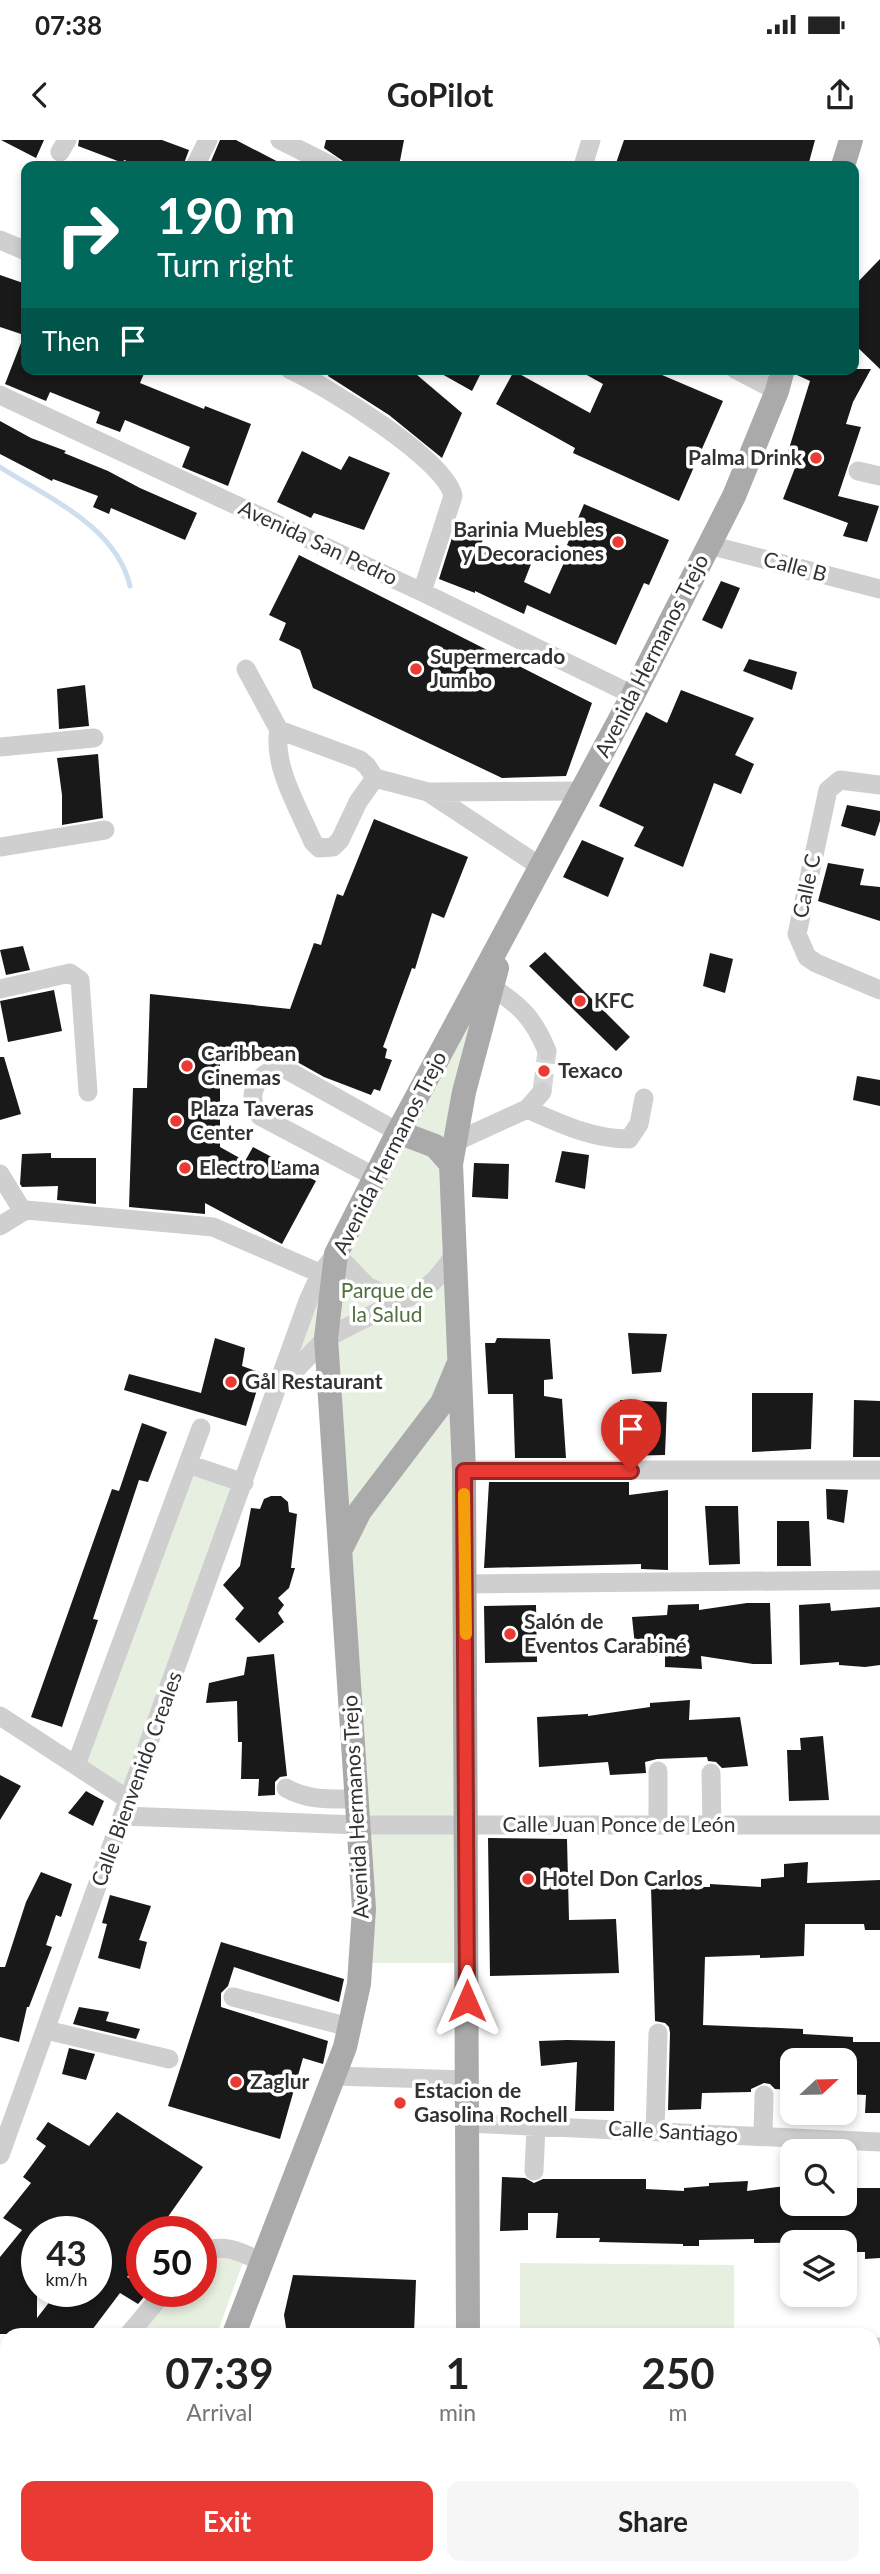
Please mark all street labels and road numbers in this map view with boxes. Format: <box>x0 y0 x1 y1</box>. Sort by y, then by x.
street label: Avenida San Pedro <box>235 494 402 589</box>
street label: Calle B <box>761 545 830 586</box>
street label: Avenida Hermanos Trejo <box>589 550 713 761</box>
street label: Calle C <box>787 851 825 920</box>
street label: Avenida Hermanos Trejo <box>327 1047 451 1258</box>
street label: Calle Bienvenido Creales <box>85 1668 186 1889</box>
street label: Avenida Hermanos Trejo <box>336 1694 373 1920</box>
street label: Calle Juan Ponce de León <box>503 1811 735 1836</box>
street label: Calle Santiago <box>607 2115 739 2146</box>

